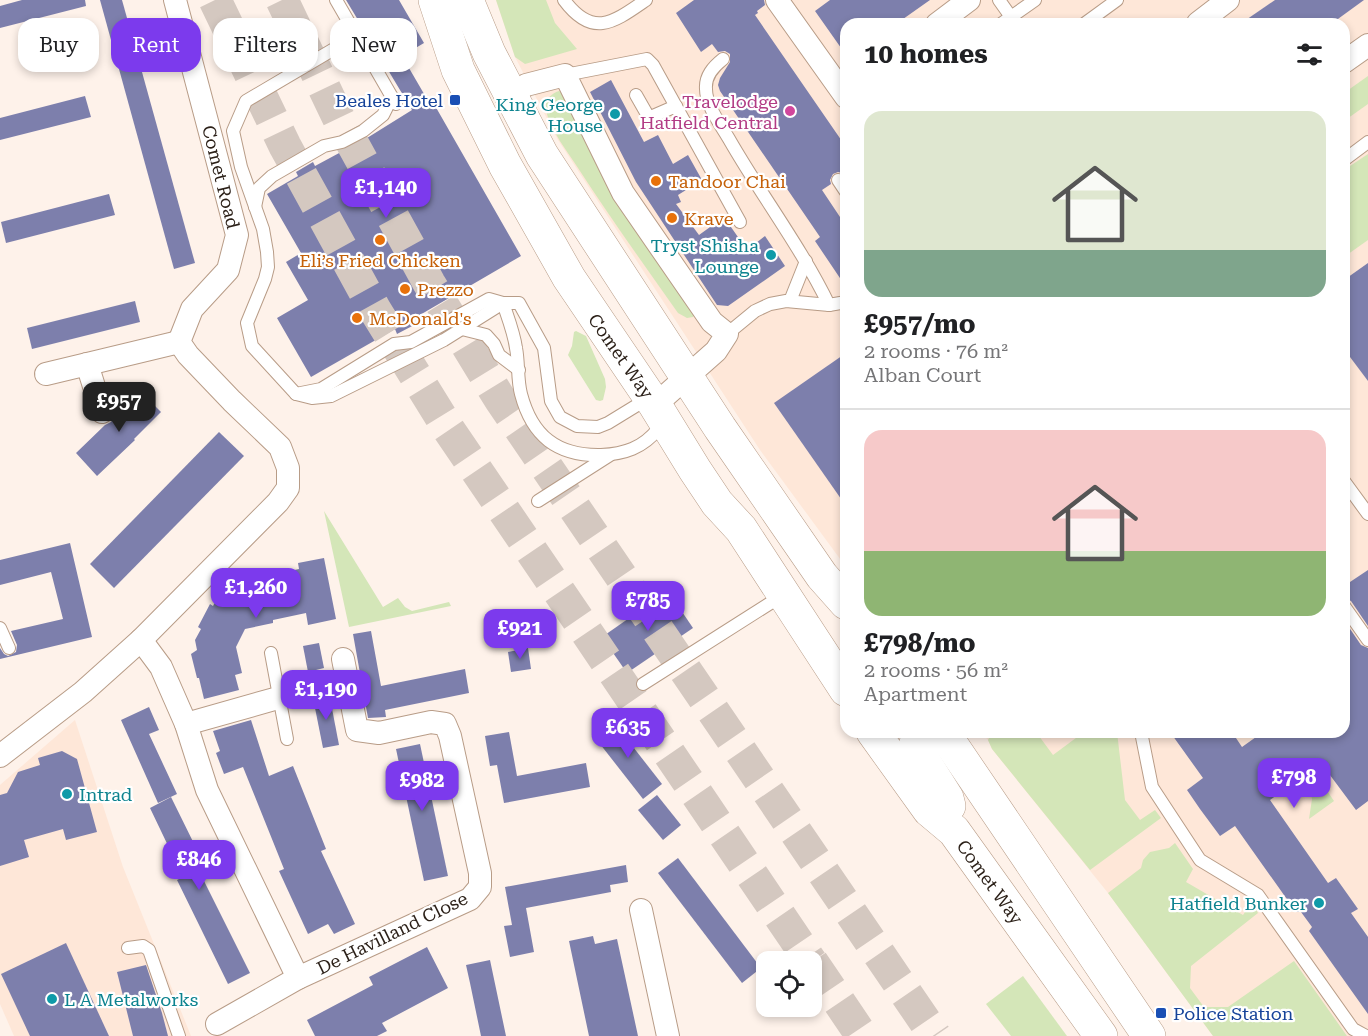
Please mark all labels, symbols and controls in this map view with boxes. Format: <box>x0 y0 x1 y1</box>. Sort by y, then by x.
chip: Buy <box>18 18 99 72</box>
chip: Rent <box>111 18 201 72</box>
chip: Filters <box>213 18 318 72</box>
chip: New <box>330 18 417 72</box>
icon: filters <box>1293 38 1326 71</box>
text: 10 homes <box>864 39 988 69</box>
place label: Beales Hotel <box>335 90 443 111</box>
place label: Travelodge Hatfield Central <box>640 91 778 133</box>
marker: Beales Hotel <box>448 93 462 107</box>
place label: King George House <box>496 94 603 136</box>
marker: Travelodge Hatfield Central <box>783 104 797 118</box>
marker: King George House <box>608 107 622 121</box>
street label: Comet Road <box>198 123 244 231</box>
icon: home <box>1041 150 1149 258</box>
pin: £1,140 <box>337 168 435 219</box>
place label: Tandoor Chai <box>668 171 786 192</box>
marker: Tandoor Chai <box>649 174 663 188</box>
text: £1,140 <box>355 175 417 199</box>
place label: Krave <box>684 208 734 229</box>
marker: Krave <box>665 211 679 225</box>
marker: Eli’s Fried Chicken <box>373 233 387 247</box>
place label: Tryst Shisha Lounge <box>650 235 759 277</box>
marker: Tryst Shisha Lounge <box>764 248 778 262</box>
place label: Eli’s Fried Chicken <box>299 250 461 271</box>
place label: Prezzo <box>417 279 474 300</box>
marker: Prezzo <box>398 282 412 296</box>
place label: McDonald's <box>369 308 472 329</box>
street label: Comet Way <box>584 309 658 403</box>
text: £957/mo <box>864 309 976 339</box>
marker: McDonald's <box>350 311 364 325</box>
text: 2 rooms · 76 m² <box>864 339 1008 363</box>
text: Alban Court <box>864 363 981 387</box>
pin: £957 <box>83 382 155 433</box>
text: £957 <box>97 389 141 413</box>
icon: home <box>1041 469 1149 577</box>
pin: £1,260 <box>207 568 305 619</box>
text: £1,260 <box>225 575 287 599</box>
pin: £785 <box>612 581 684 632</box>
text: £785 <box>626 588 670 612</box>
pin: £921 <box>484 609 556 660</box>
text: £921 <box>498 616 542 640</box>
text: £798/mo <box>864 628 976 658</box>
text: 2 rooms · 56 m² <box>864 658 1008 682</box>
pin: £1,190 <box>277 670 375 721</box>
text: £1,190 <box>295 677 357 701</box>
text: Apartment <box>864 682 967 706</box>
pin: £635 <box>592 708 664 759</box>
text: £635 <box>606 715 650 739</box>
pin: £798 <box>1258 758 1330 809</box>
pin: £982 <box>386 761 458 812</box>
text: £798 <box>1272 765 1316 789</box>
text: £982 <box>400 768 444 792</box>
place label: Intrad <box>79 784 133 805</box>
marker: Intrad <box>60 787 74 801</box>
street label: Comet Way <box>952 836 1028 929</box>
pin: £846 <box>163 840 235 891</box>
text: £846 <box>177 847 221 871</box>
street label: De Havilland Close <box>313 887 471 979</box>
place label: Hatfield Bunker <box>1170 893 1307 914</box>
marker: Hatfield Bunker <box>1312 896 1326 910</box>
map controls <box>756 951 822 1017</box>
button: locate <box>756 951 822 1017</box>
place label: L A Metalworks <box>64 989 198 1010</box>
marker: L A Metalworks <box>45 992 59 1006</box>
place label: Police Station <box>1173 1003 1294 1024</box>
marker: Police Station <box>1154 1006 1168 1020</box>

